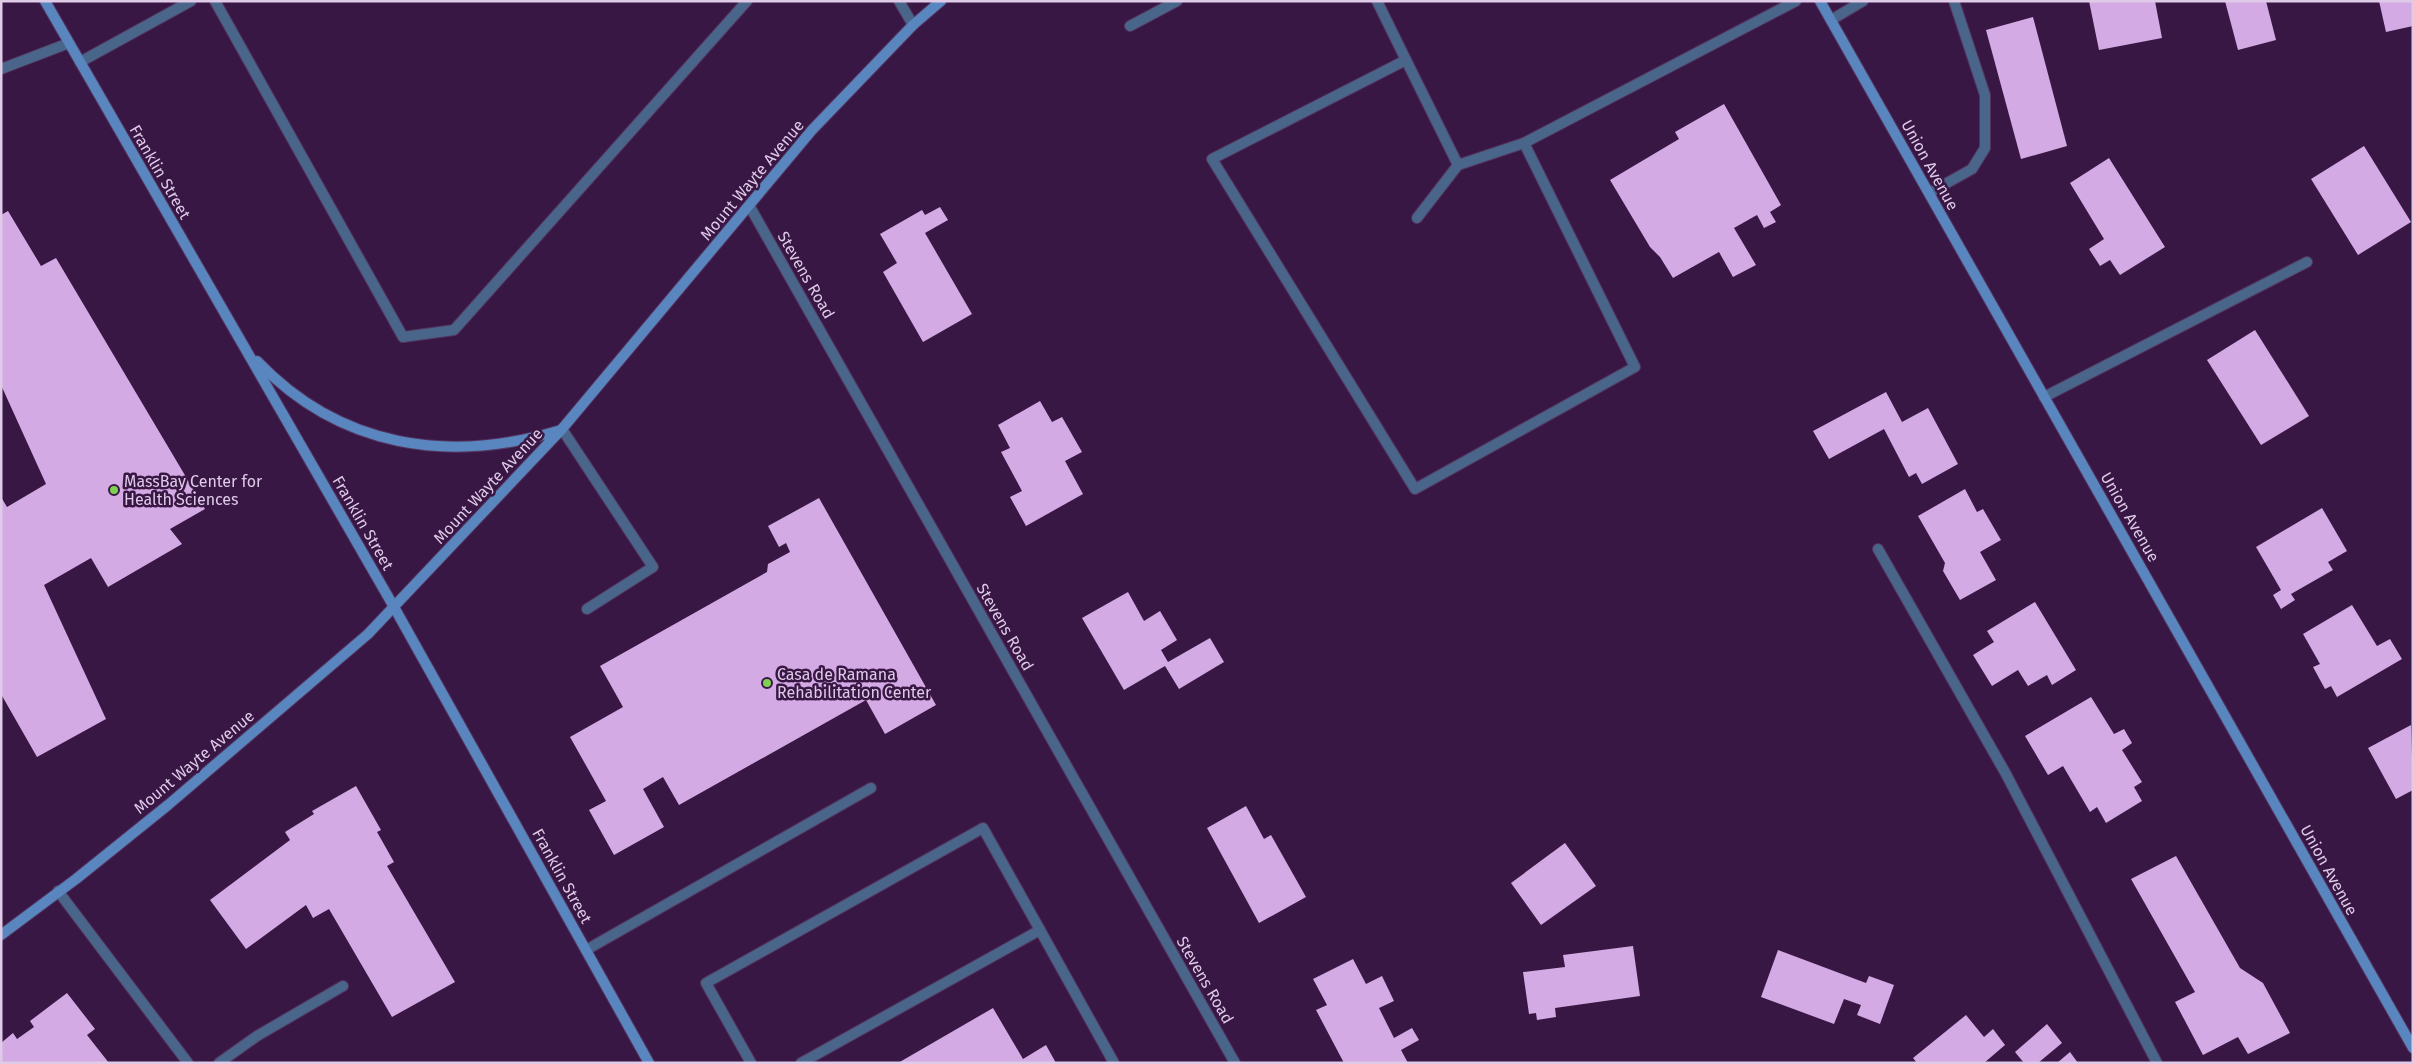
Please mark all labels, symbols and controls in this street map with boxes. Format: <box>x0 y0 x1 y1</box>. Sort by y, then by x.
street label: Mount Wayte Avenue <box>696 116 808 244</box>
street label: Union Avenue <box>1897 116 1963 214</box>
street label: Franklin Street <box>125 122 195 223</box>
street label: Stevens Road <box>773 228 839 322</box>
street label: Mount Wayte Avenue <box>430 424 546 548</box>
street label: Union Avenue <box>2097 469 2163 565</box>
place label: MassBay Center for Health Sciences <box>124 472 263 509</box>
street label: Franklin Street <box>328 473 398 574</box>
marker: MassBay Center for Health Sciences <box>108 484 120 496</box>
street label: Stevens Road <box>972 580 1038 674</box>
place label: Casa de Ramana Rehabilitation Center <box>777 665 932 702</box>
marker: Casa de Ramana Rehabilitation Center <box>761 677 773 689</box>
street label: Mount Wayte Avenue <box>130 706 258 818</box>
street label: Union Avenue <box>2296 821 2362 919</box>
street label: Franklin Street <box>528 825 596 927</box>
street label: Stevens Road <box>1172 933 1238 1027</box>

